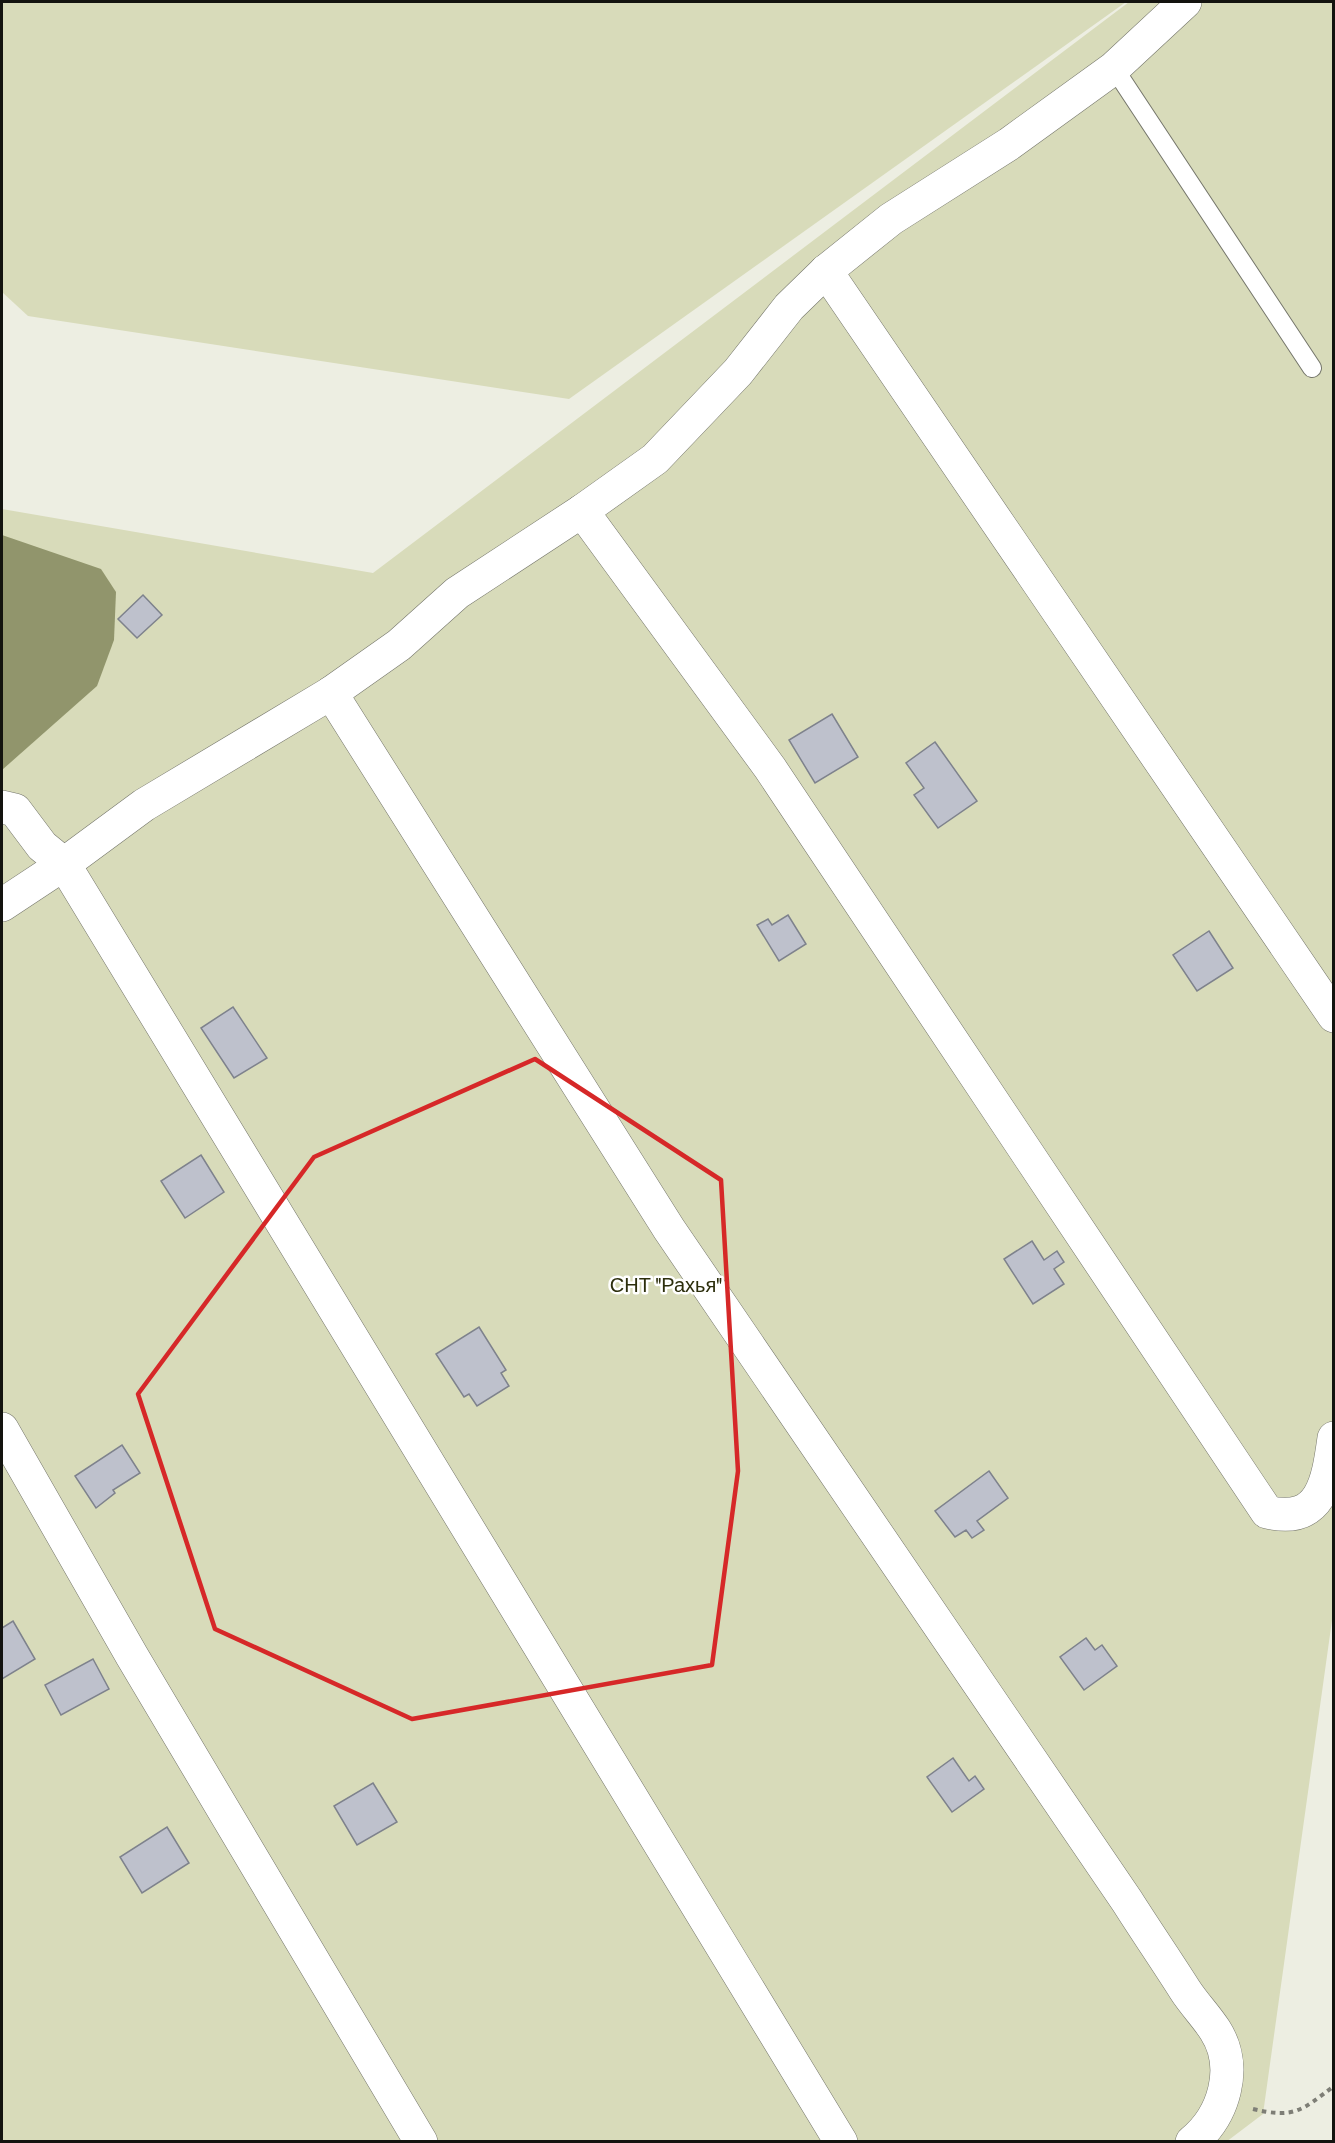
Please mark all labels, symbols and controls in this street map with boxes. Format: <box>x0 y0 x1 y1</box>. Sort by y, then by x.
park label: СНТ "Рахья" <box>610 1271 722 1298</box>

